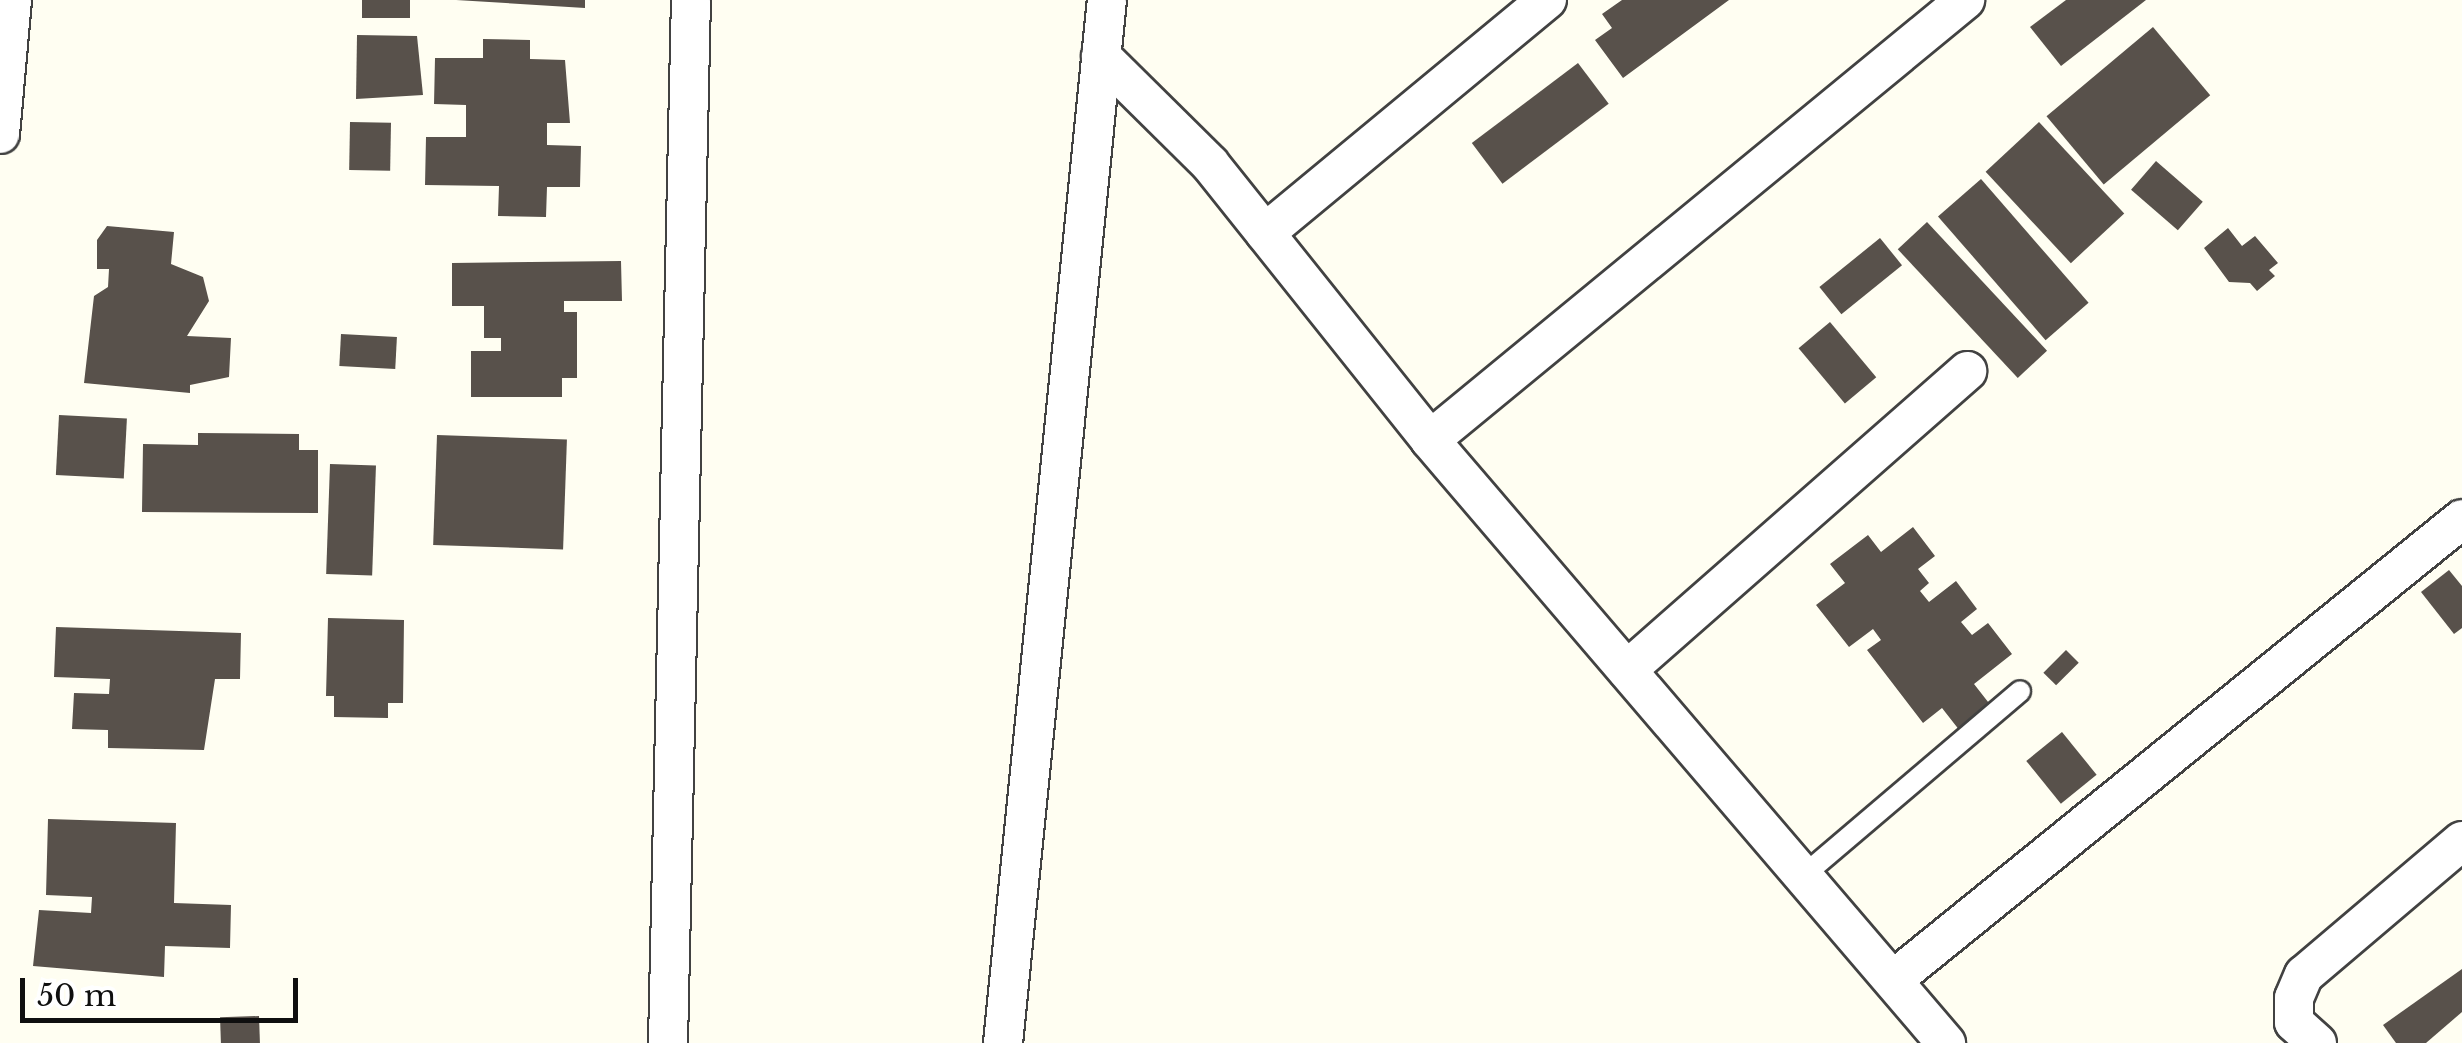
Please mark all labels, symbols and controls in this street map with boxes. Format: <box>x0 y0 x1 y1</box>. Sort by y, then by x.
scale bar <box>25 958 302 1020</box>
text: 50 m <box>37 977 116 1014</box>

